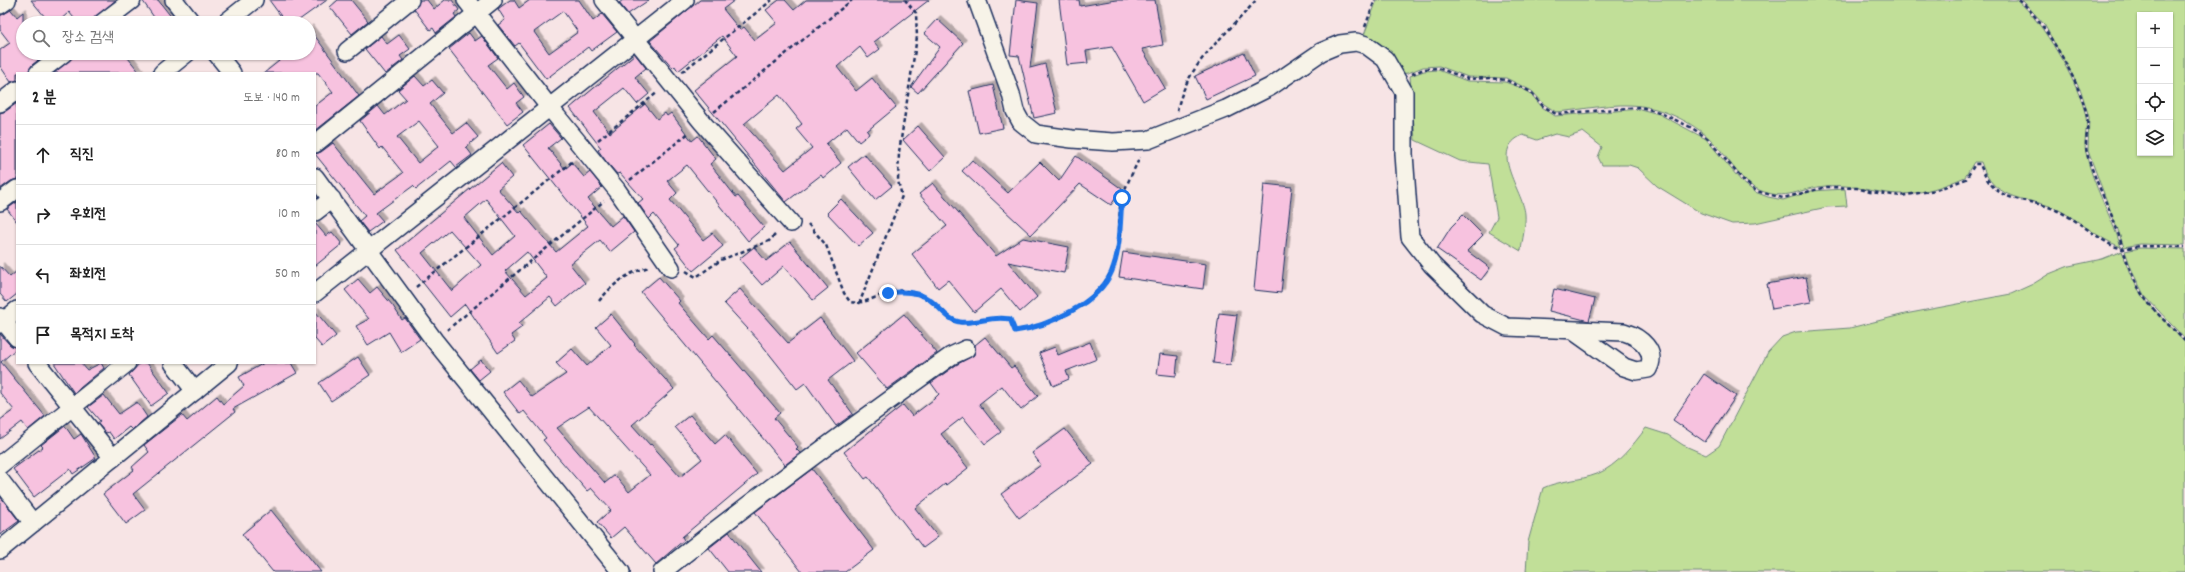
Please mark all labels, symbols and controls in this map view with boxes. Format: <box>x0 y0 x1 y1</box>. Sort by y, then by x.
map controls <box>2137 12 2173 156</box>
button: + <box>2137 12 2173 48</box>
search box <box>16 16 316 60</box>
icon: search <box>30 27 52 49</box>
text: 장소 검색 <box>62 27 114 49</box>
button: − <box>2137 48 2173 84</box>
button: locate <box>2137 84 2173 120</box>
text: 2 분 <box>32 87 57 111</box>
text: 도보 · 140 m <box>243 89 300 108</box>
button: layers <box>2137 120 2173 156</box>
icon: ahead <box>32 144 54 166</box>
text: 직진 <box>70 144 94 166</box>
text: 80 m <box>276 145 300 164</box>
route start <box>1113 189 1131 207</box>
icon: right <box>32 204 54 226</box>
text: 우회전 <box>70 204 106 226</box>
text: 10 m <box>278 205 300 224</box>
icon: left <box>32 264 54 286</box>
text: 좌회전 <box>70 264 106 286</box>
text: 50 m <box>275 265 300 284</box>
route end <box>879 284 897 302</box>
icon: arrive <box>32 324 54 346</box>
text: 목적지 도착 <box>70 324 134 346</box>

